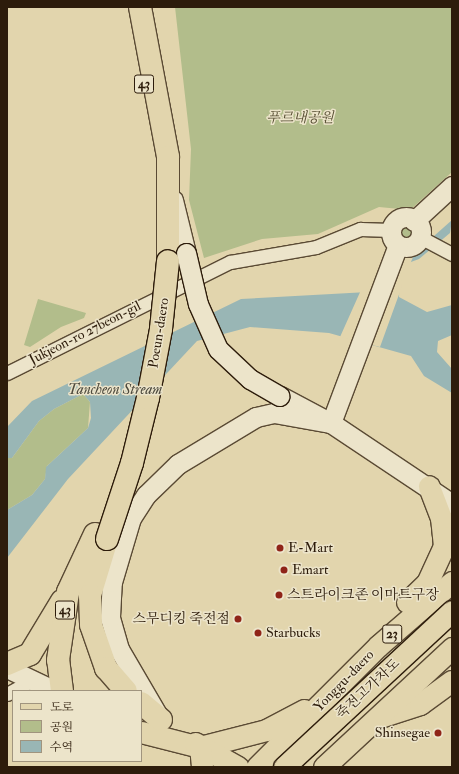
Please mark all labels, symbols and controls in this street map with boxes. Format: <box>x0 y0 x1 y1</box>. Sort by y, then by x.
road number: 43 <box>134 73 154 95</box>
park label: 푸르내공원 <box>266 110 334 126</box>
street label: Poeun-daero <box>145 297 173 369</box>
street label: Jukjeon-ro 27beon-gil <box>26 298 144 368</box>
water label: Tancheon Stream <box>68 381 162 399</box>
place label: E-Mart <box>288 540 333 556</box>
marker: E-Mart <box>275 543 285 553</box>
place label: Emart <box>292 562 328 578</box>
marker: Emart <box>279 565 289 575</box>
place label: 스트라이크존 이마트구장 <box>287 587 439 603</box>
marker: 스트라이크존 이마트구장 <box>274 590 284 600</box>
road number: 43 <box>55 599 75 621</box>
place label: 스무디킹 죽전점 <box>132 611 230 627</box>
marker: 스무디킹 죽전점 <box>233 614 243 624</box>
road number: 23 <box>382 623 402 645</box>
place label: Starbucks <box>266 625 320 641</box>
marker: Starbucks <box>253 628 263 638</box>
street label: Yonggu-daero <box>310 647 378 715</box>
street label: 죽전고가차도 <box>333 655 403 723</box>
legend <box>12 690 142 762</box>
text: 도로 <box>50 700 73 715</box>
text: 공원 <box>50 720 73 735</box>
place label: Shinsegae <box>375 725 430 741</box>
marker: Shinsegae <box>433 728 443 738</box>
text: 수역 <box>50 740 73 755</box>

